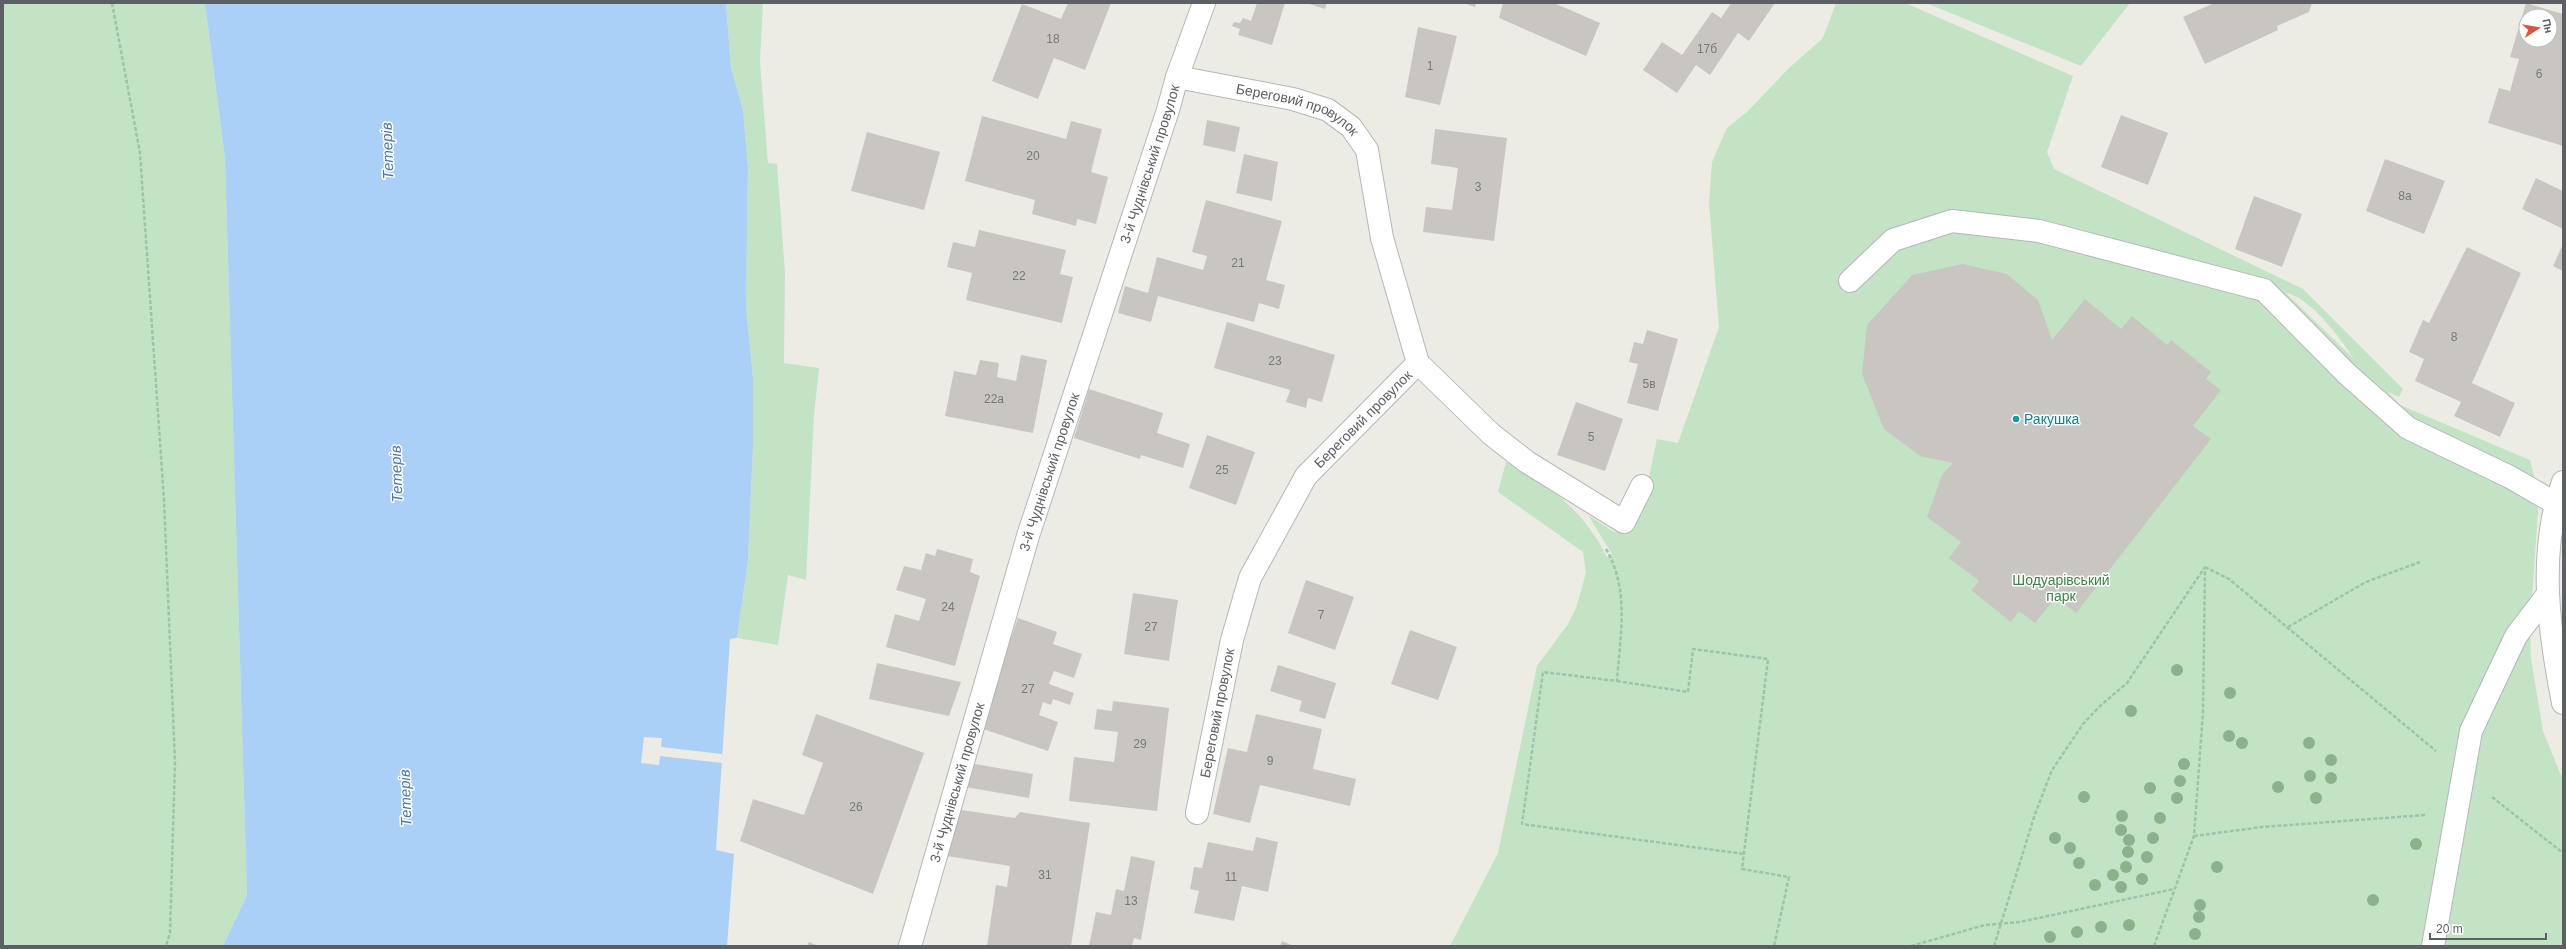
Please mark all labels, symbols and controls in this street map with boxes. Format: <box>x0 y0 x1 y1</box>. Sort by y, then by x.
north arrow <box>2518 8 2558 48</box>
text: Пн <box>2540 18 2555 34</box>
house number: 18 <box>1046 32 1060 46</box>
house number: 17б <box>1697 42 1717 56</box>
house number: 1 <box>1427 59 1434 73</box>
house number: 6 <box>2536 67 2543 81</box>
street label: Береговий провулок <box>1235 80 1363 139</box>
street label: 3-й Чуднівський провулок <box>1117 82 1183 245</box>
water label: Тетерів <box>378 122 396 180</box>
house number: 20 <box>1026 149 1040 163</box>
house number: 3 <box>1475 180 1482 194</box>
house number: 8а <box>2398 189 2412 203</box>
house number: 21 <box>1231 256 1245 270</box>
house number: 22 <box>1012 269 1026 283</box>
house number: 8 <box>2451 330 2458 344</box>
house number: 23 <box>1268 354 1282 368</box>
street label: Береговий провулок <box>1311 366 1416 471</box>
house number: 5в <box>1642 377 1656 391</box>
street label: 3-й Чуднівський провулок <box>1016 390 1083 553</box>
house number: 22а <box>984 392 1004 406</box>
place label: Ракушка <box>2024 411 2080 427</box>
marker: Ракушка <box>2011 414 2021 424</box>
house number: 5 <box>1588 430 1595 444</box>
water label: Тетерів <box>387 445 405 503</box>
house number: 25 <box>1215 463 1229 477</box>
park label: Шодуарівський парк <box>2012 572 2110 604</box>
house number: 24 <box>941 600 955 614</box>
house number: 7 <box>1318 608 1325 622</box>
house number: 27 <box>1144 620 1158 634</box>
street label: Береговий провулок <box>1197 646 1238 779</box>
house number: 27 <box>1021 682 1035 696</box>
street label: 3-й Чуднівський провулок <box>926 700 988 864</box>
house number: 29 <box>1133 737 1147 751</box>
house number: 9 <box>1267 754 1274 768</box>
water label: Тетерів <box>396 769 414 827</box>
house number: 26 <box>849 800 863 814</box>
house number: 31 <box>1038 868 1052 882</box>
house number: 11 <box>1225 870 1238 884</box>
house number: 13 <box>1124 894 1138 908</box>
scale bar <box>2430 915 2546 941</box>
text: 20 m <box>2436 922 2463 936</box>

